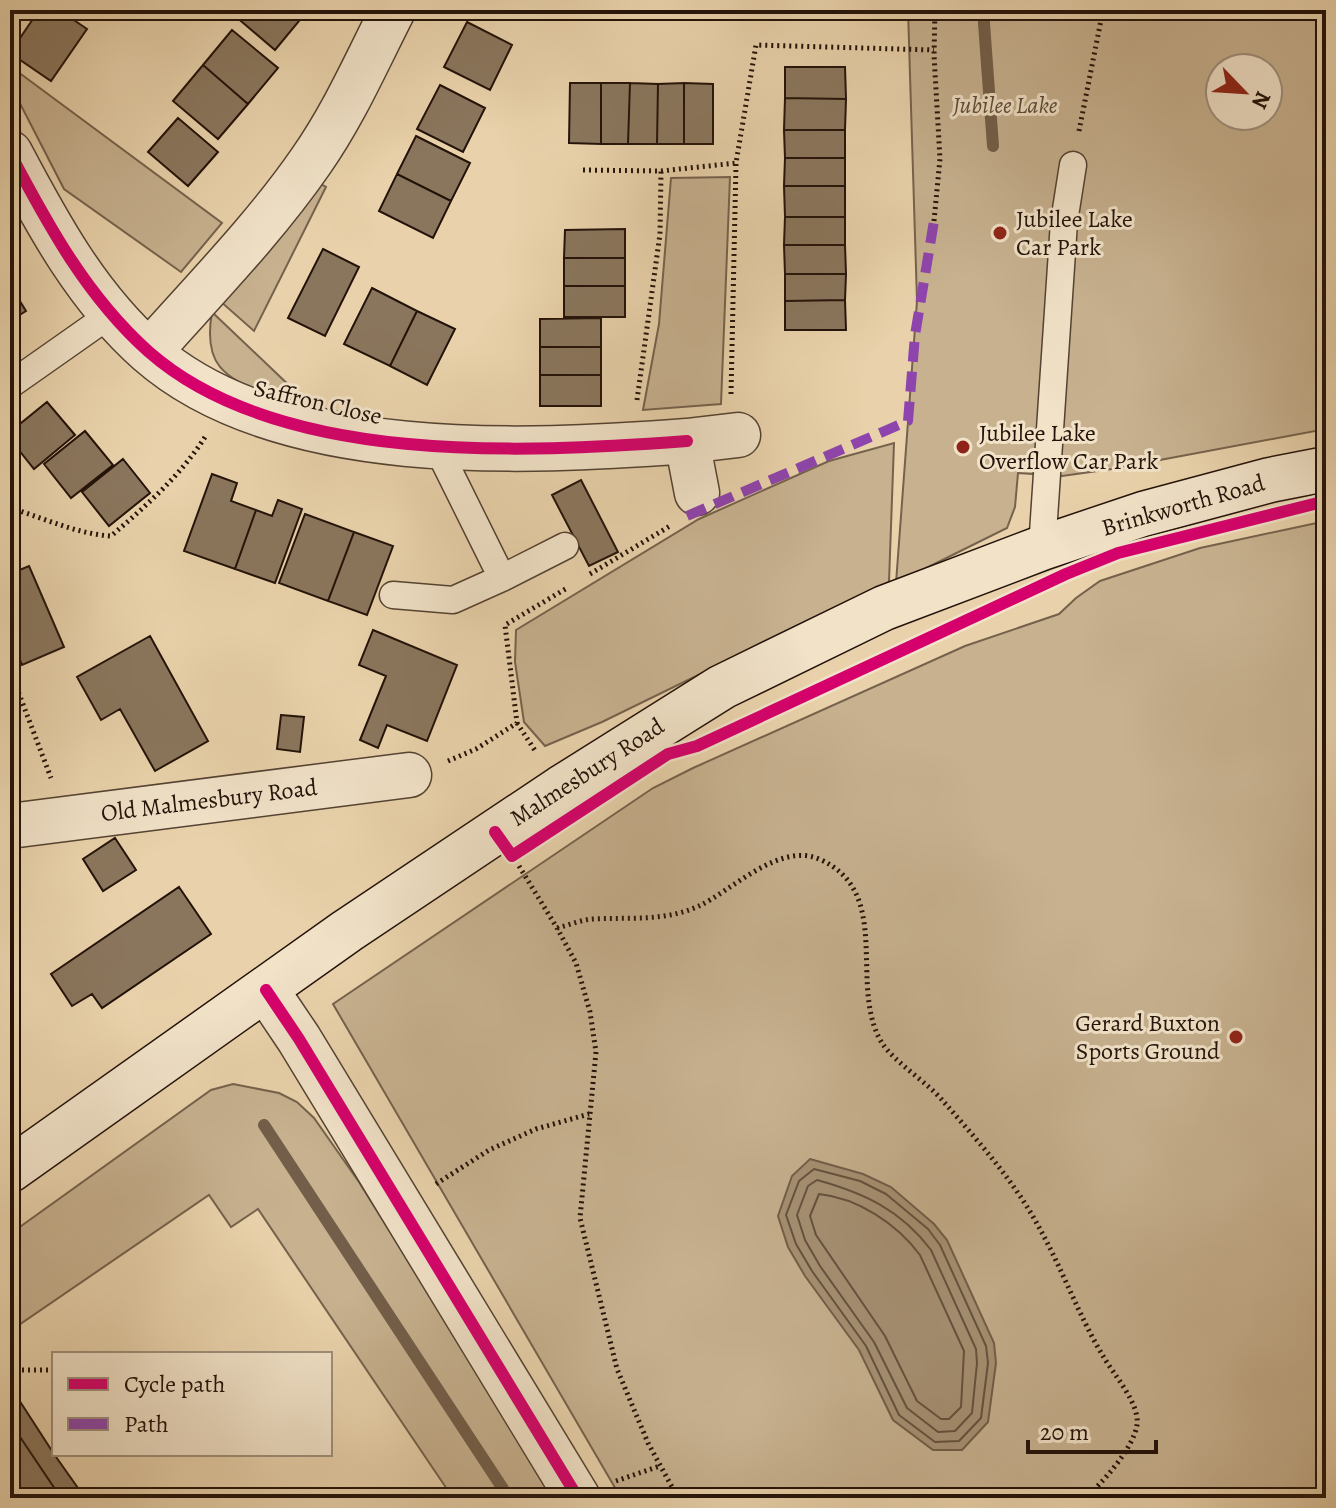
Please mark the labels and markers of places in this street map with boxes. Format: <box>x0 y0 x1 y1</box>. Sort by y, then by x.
place label: Jubilee Lake Car Park <box>1016 203 1133 263</box>
marker: Jubilee Lake Car Park <box>991 224 1009 242</box>
place label: Jubilee Lake Overflow Car Park <box>979 417 1158 477</box>
marker: Jubilee Lake Overflow Car Park <box>954 438 972 456</box>
place label: Gerard Buxton Sports Ground <box>1075 1007 1220 1067</box>
marker: Gerard Buxton Sports Ground <box>1227 1028 1245 1046</box>

